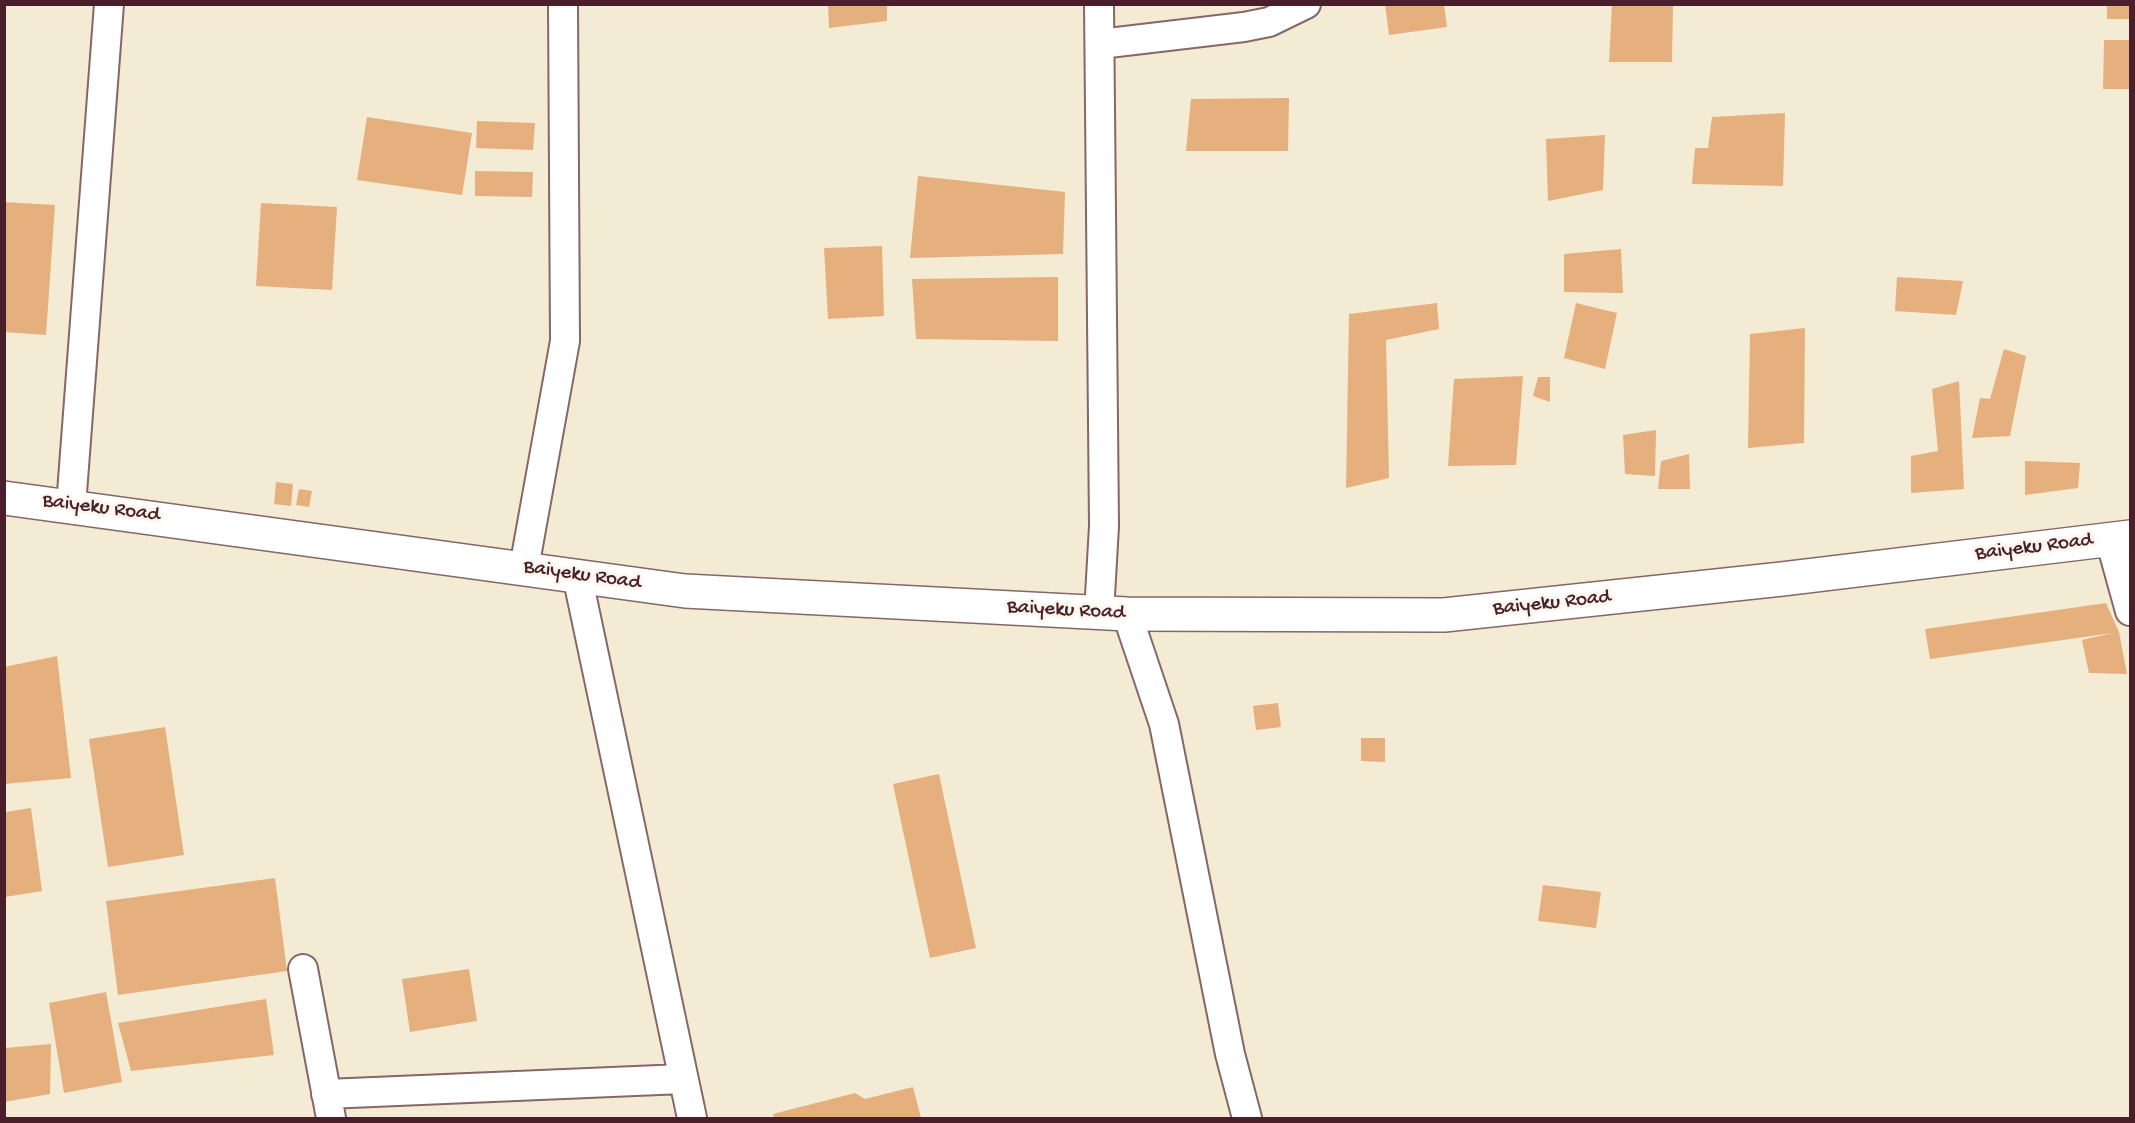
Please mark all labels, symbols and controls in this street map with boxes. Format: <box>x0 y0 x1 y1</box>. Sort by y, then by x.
street label: Baiyeku Road <box>41 489 161 529</box>
street label: Baiyeku Road <box>1974 528 2094 568</box>
street label: Baiyeku Road <box>522 555 642 597</box>
street label: Baiyeku Road <box>1492 585 1612 623</box>
street label: Baiyeku Road <box>1006 595 1126 627</box>

